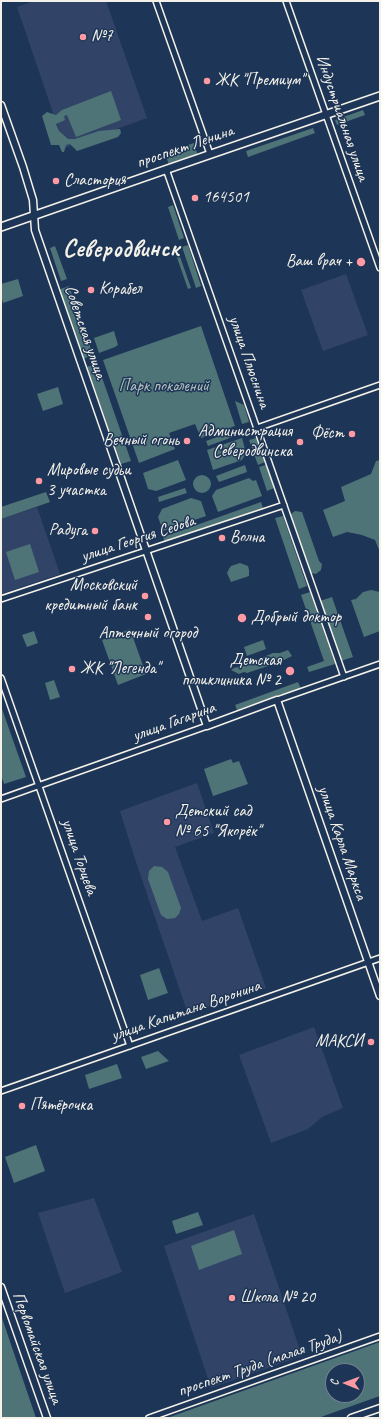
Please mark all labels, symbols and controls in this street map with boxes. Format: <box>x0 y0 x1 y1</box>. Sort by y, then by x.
place label: №7 <box>91 27 113 47</box>
marker: №7 <box>78 32 88 42</box>
street label: Индустриальная улица <box>311 52 373 184</box>
place label: ЖК "Премиум" <box>215 71 304 91</box>
marker: ЖК "Премиум" <box>202 76 212 86</box>
street label: проспект Ленина <box>134 121 236 173</box>
place label: Сластория <box>64 171 126 191</box>
marker: Сластория <box>51 176 61 186</box>
place label: 164501 <box>203 188 249 208</box>
marker: 164501 <box>190 193 200 203</box>
district label: Северодвинск <box>63 234 179 264</box>
place label: Ваш врач + <box>286 252 352 272</box>
marker: Ваш врач + <box>355 256 367 268</box>
place label: Корабел <box>99 280 141 300</box>
street label: Советская улица <box>59 283 111 381</box>
marker: Корабел <box>86 285 96 295</box>
street label: улица Плюснина <box>224 313 274 411</box>
park label: Парк поколений <box>119 377 209 397</box>
place label: Администрация Северодвинска <box>198 422 292 462</box>
place label: Фёст <box>311 424 344 444</box>
marker: Фёст <box>347 429 357 439</box>
place label: Вечный огонь <box>103 431 179 451</box>
marker: Вечный огонь <box>182 436 192 446</box>
marker: Администрация Северодвинска <box>295 437 305 447</box>
place label: Мировые судьи 3 участка <box>47 461 131 501</box>
marker: Мировые судьи 3 участка <box>34 476 44 486</box>
street label: улица Георгия Седова <box>79 511 197 567</box>
place label: Радуга <box>49 521 87 541</box>
marker: Радуга <box>90 526 100 536</box>
place label: Волна <box>230 528 264 548</box>
marker: Волна <box>217 533 227 543</box>
place label: Московский кредитный банк <box>44 576 137 616</box>
marker: Московский кредитный банк <box>140 591 150 601</box>
place label: Добрый доктор <box>251 608 341 628</box>
marker: Аптечный огород <box>143 612 153 622</box>
marker: Добрый доктор <box>236 612 248 624</box>
place label: Аптечный огород <box>99 624 197 644</box>
place label: Детская поликлиника № 2 <box>182 651 281 691</box>
place label: ЖК "Легенда" <box>80 659 160 679</box>
marker: ЖК "Легенда" <box>67 664 77 674</box>
marker: Детская поликлиника № 2 <box>284 665 296 677</box>
street label: улица Гагарина <box>130 698 218 746</box>
street label: улица Карла Маркса <box>313 783 371 903</box>
place label: Детский сад № 65 "Якорёк" <box>175 802 260 842</box>
street label: улица Торцева <box>56 816 102 898</box>
marker: Детский сад № 65 "Якорёк" <box>162 817 172 827</box>
street label: улица Капитана Воронина <box>109 976 263 1046</box>
place label: МАКСИ <box>315 1032 363 1052</box>
marker: МАКСИ <box>366 1037 376 1047</box>
place label: Пятёрочка <box>30 1096 92 1116</box>
marker: Пятёрочка <box>17 1101 27 1111</box>
place label: Школа № 20 <box>240 1288 315 1308</box>
street label: Первомайская улица <box>7 1289 67 1407</box>
marker: Школа № 20 <box>227 1293 237 1303</box>
street label: проспект Труда (малая Труда) <box>175 1326 345 1402</box>
north arrow <box>325 1363 365 1403</box>
text: С <box>327 1380 341 1386</box>

